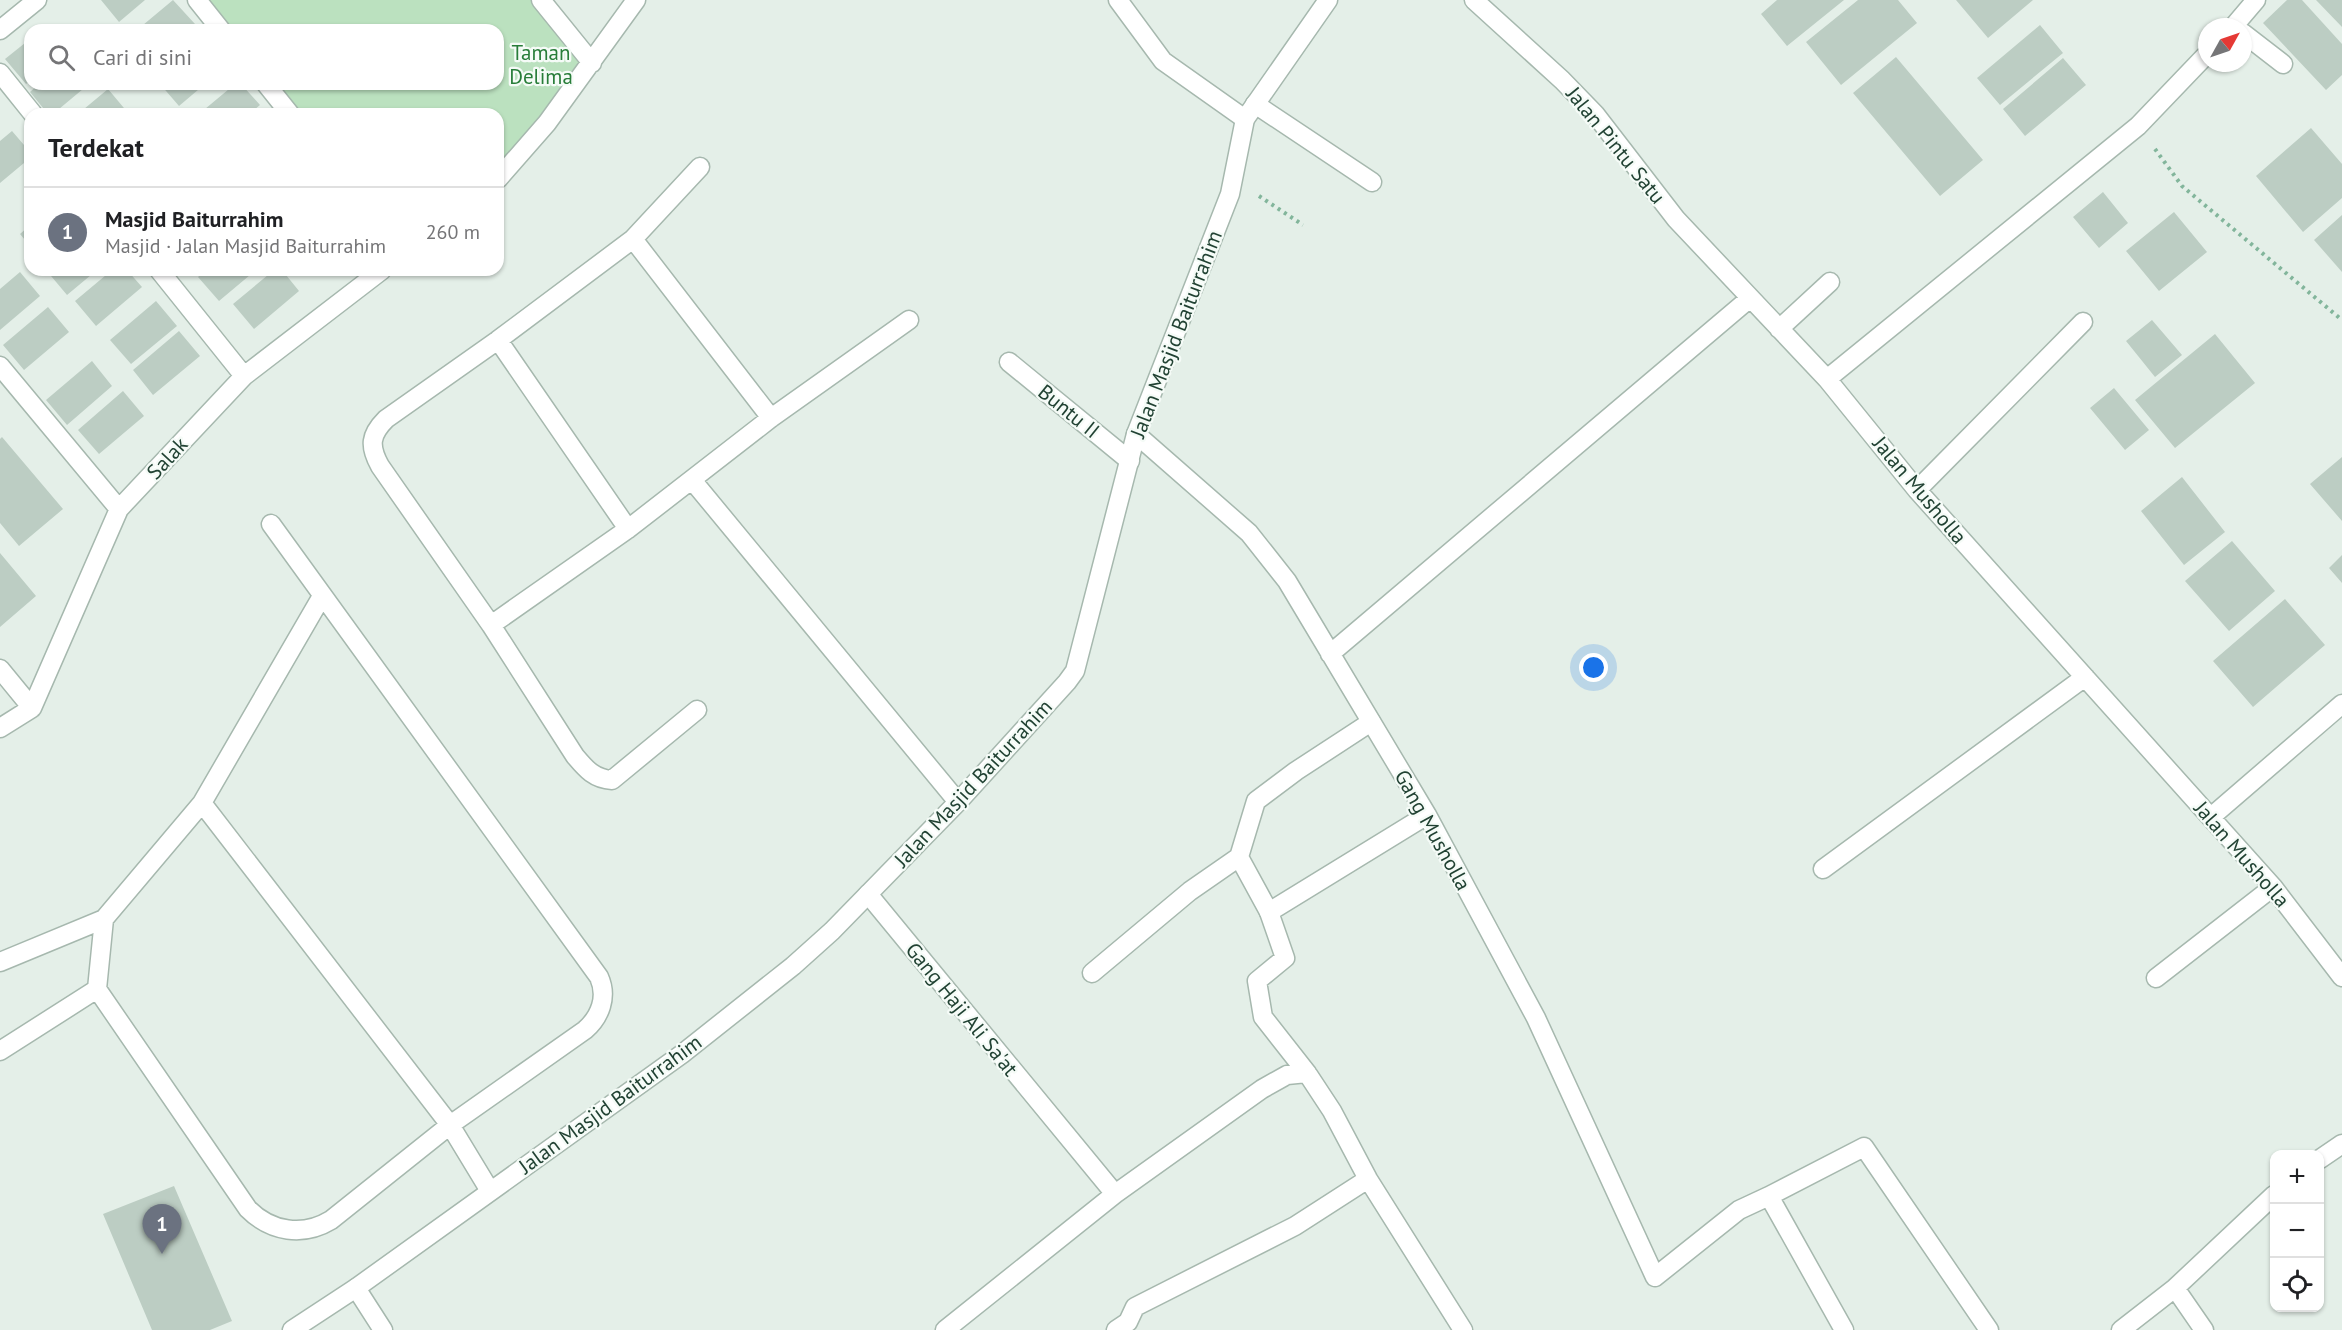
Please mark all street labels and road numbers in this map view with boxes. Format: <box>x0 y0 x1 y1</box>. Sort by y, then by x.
street label: Jalan Pintu Satu <box>1560 80 1672 209</box>
street label: Jalan Masjid Baiturrahim <box>1124 227 1228 442</box>
street label: Buntu II <box>1033 378 1105 444</box>
street label: Jalan Musholla <box>1866 430 1973 549</box>
street label: Salak <box>141 431 193 485</box>
street label: Jalan Masjid Baiturrahim <box>887 693 1058 873</box>
street label: Gang Musholla <box>1389 765 1477 895</box>
street label: Jalan Musholla <box>2188 794 2296 913</box>
street label: Gang Haji Ali Sa'at <box>900 937 1024 1081</box>
street label: Jalan Masjid Baiturrahim <box>512 1028 707 1180</box>

